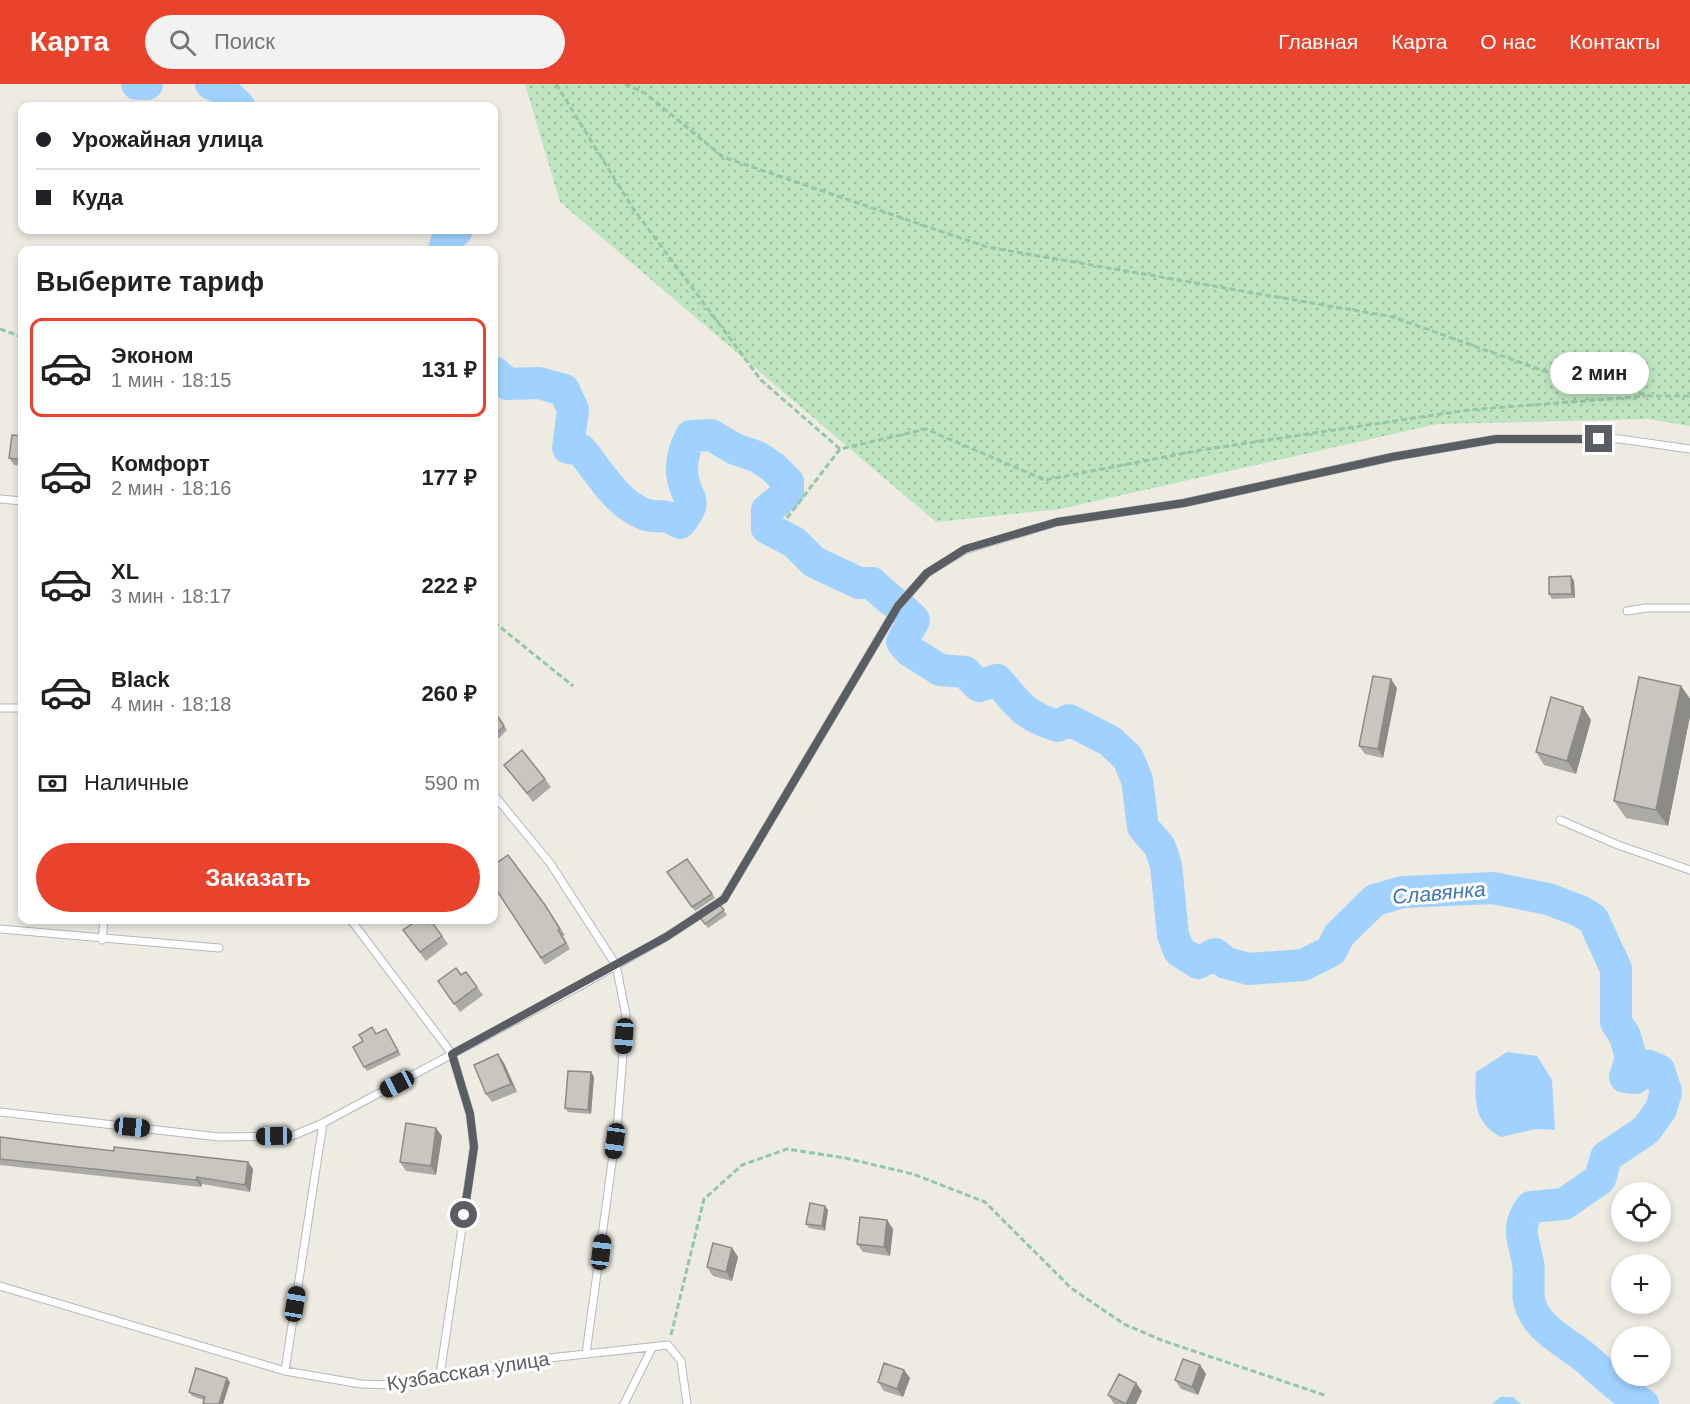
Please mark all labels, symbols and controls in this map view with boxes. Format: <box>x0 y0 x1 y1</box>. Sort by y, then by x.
search box <box>145 15 565 69</box>
text: Карта <box>30 26 109 57</box>
icon: search <box>166 26 199 59</box>
text: Поиск <box>214 29 275 54</box>
text: Главная <box>1278 30 1358 53</box>
text: Карта <box>1391 30 1447 53</box>
text: О нас <box>1480 30 1536 53</box>
text: Контакты <box>1569 30 1660 53</box>
text: Урожайная улица <box>72 127 263 152</box>
text: Куда <box>72 185 123 210</box>
text: Выберите тариф <box>36 267 264 297</box>
icon: car <box>39 341 93 395</box>
text: Эконом <box>111 343 194 368</box>
callout: 2 мин <box>1550 352 1648 394</box>
text: 131 ₽ <box>421 357 477 382</box>
text: 2 мин <box>1572 362 1627 384</box>
text: 1 мин · 18:15 <box>111 369 231 391</box>
route end <box>1585 425 1612 452</box>
icon: car <box>39 449 93 503</box>
text: Комфорт <box>111 451 210 476</box>
text: 177 ₽ <box>421 465 477 490</box>
text: 2 мин · 18:16 <box>111 477 231 499</box>
icon: car <box>39 557 93 611</box>
text: XL <box>111 559 139 584</box>
text: 222 ₽ <box>421 573 477 598</box>
text: 3 мин · 18:17 <box>111 585 231 607</box>
icon: car <box>39 665 93 719</box>
text: Black <box>111 667 170 692</box>
text: 260 ₽ <box>421 681 477 706</box>
text: 4 мин · 18:18 <box>111 693 231 715</box>
icon: cash <box>36 767 69 800</box>
text: Наличные <box>84 770 189 795</box>
text: 590 m <box>424 772 480 794</box>
button: Заказать <box>36 843 480 912</box>
water label: Славянка <box>1391 877 1487 908</box>
car <box>614 1017 634 1055</box>
car <box>377 1068 417 1100</box>
car <box>113 1116 151 1138</box>
car <box>604 1122 626 1160</box>
car <box>256 1127 292 1145</box>
map controls <box>1611 1182 1671 1386</box>
button: locate <box>1611 1182 1671 1242</box>
route start <box>450 1201 477 1228</box>
car <box>590 1233 612 1271</box>
button: + <box>1611 1254 1671 1314</box>
car <box>283 1285 307 1323</box>
button: − <box>1611 1326 1671 1386</box>
street label: Кузбасская улица <box>385 1347 552 1395</box>

